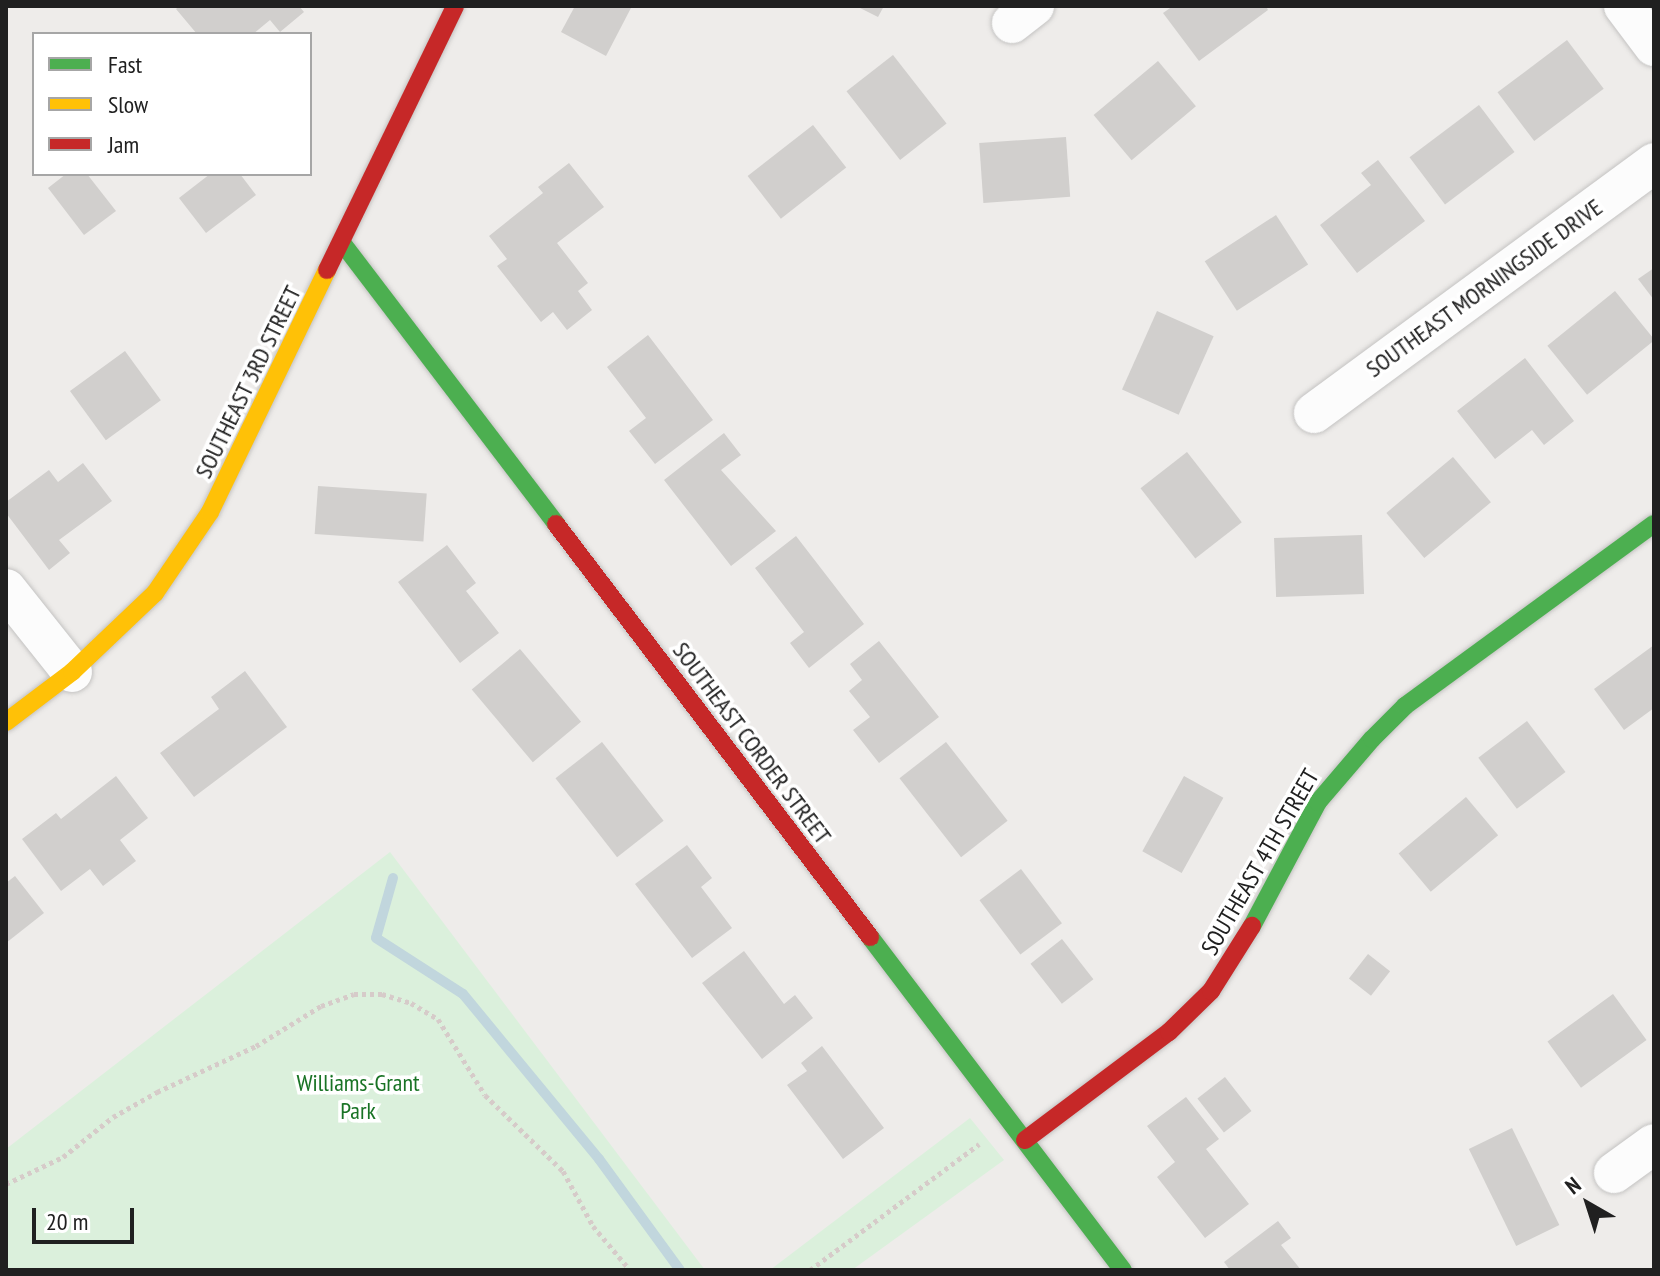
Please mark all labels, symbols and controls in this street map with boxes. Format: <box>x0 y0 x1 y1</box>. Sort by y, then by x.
legend <box>32 32 312 176</box>
text: Fast <box>108 49 142 80</box>
text: Slow <box>108 89 148 120</box>
text: Jam <box>108 129 139 160</box>
street label: SOUTHEAST MORNINGSIDE DRIVE <box>1360 192 1608 384</box>
street label: SOUTHEAST 3RD STREET <box>189 281 307 483</box>
street label: SOUTHEAST CORDER STREET <box>667 636 837 850</box>
street label: SOUTHEAST 4TH STREET <box>1195 764 1325 960</box>
park label: Williams-Grant Park <box>296 1069 420 1125</box>
north arrow <box>1548 1164 1628 1244</box>
text: N <box>1559 1171 1586 1200</box>
scale bar <box>36 1192 138 1242</box>
text: 20 m <box>46 1206 88 1237</box>

